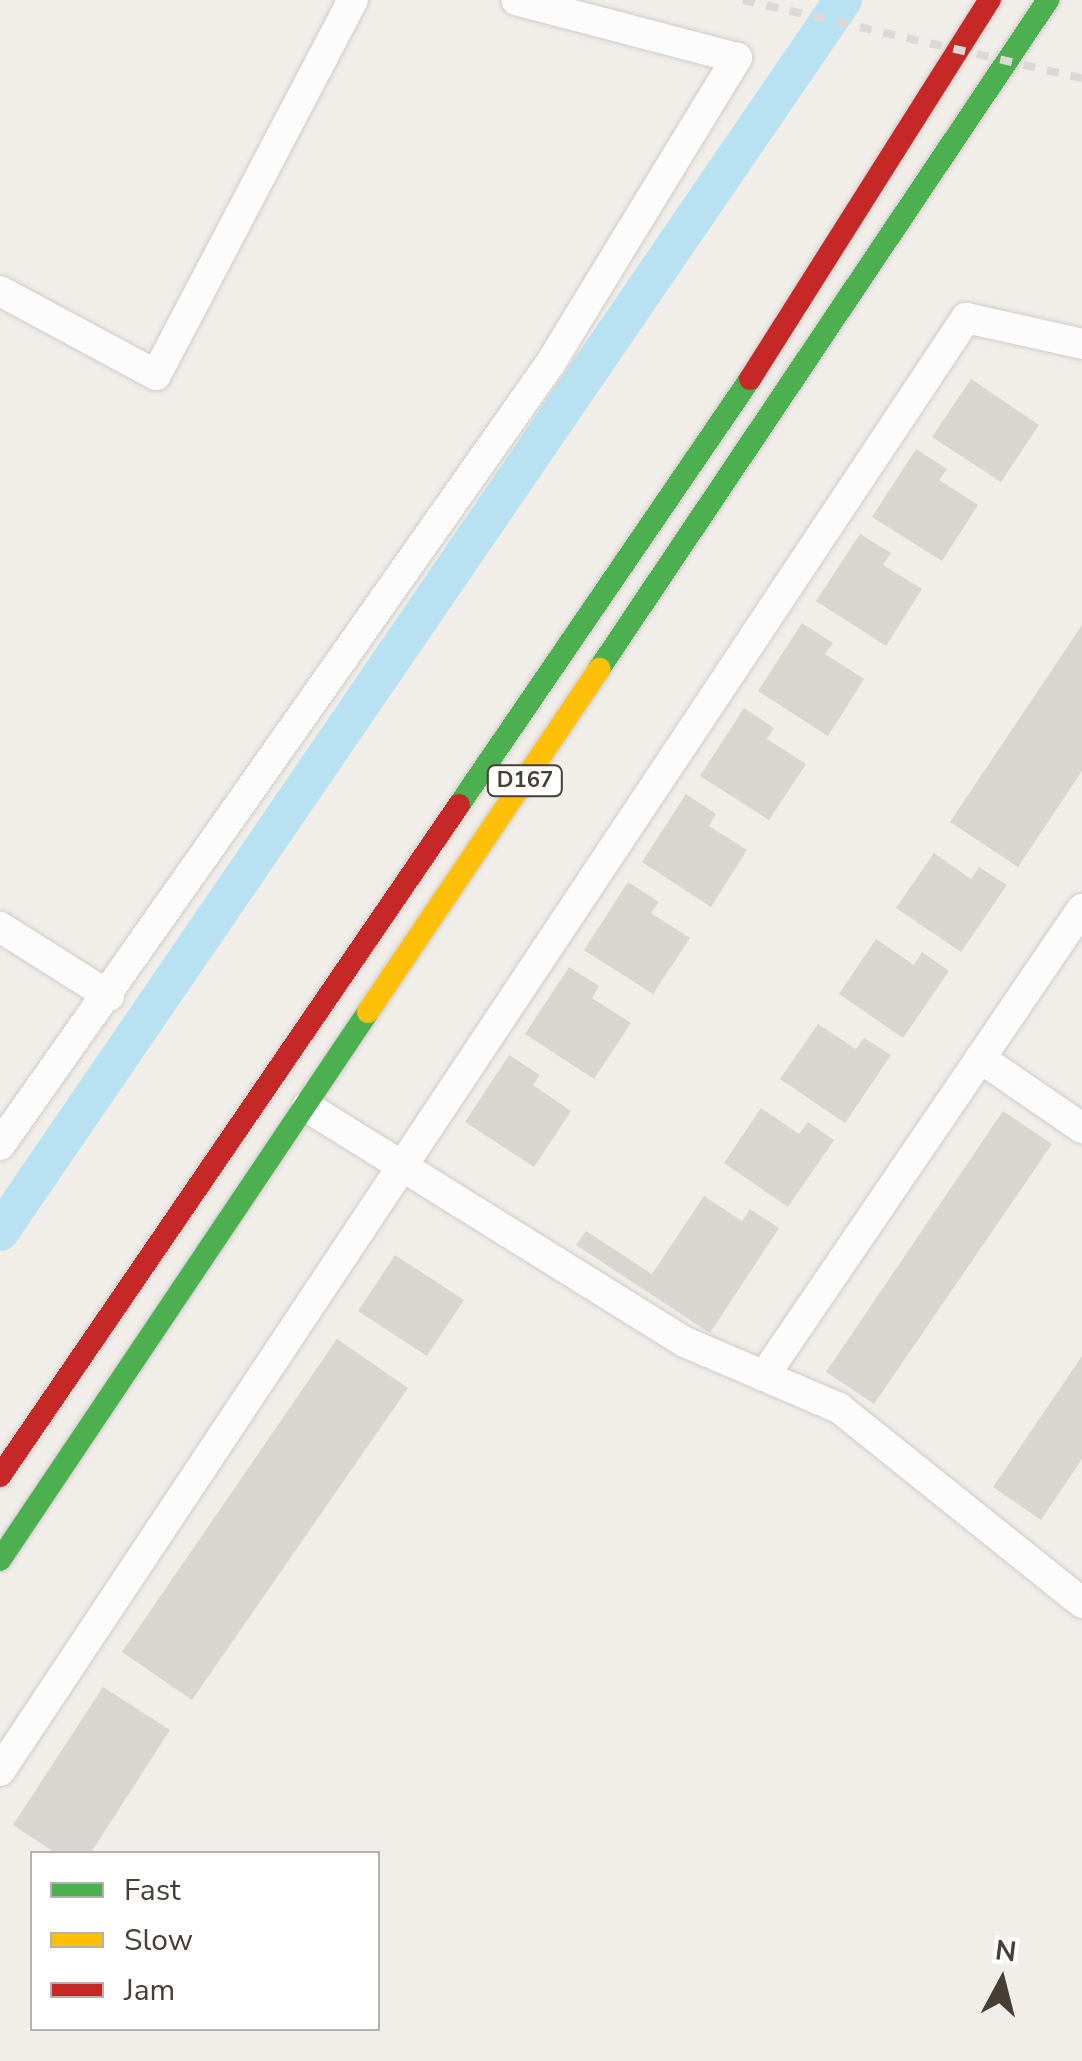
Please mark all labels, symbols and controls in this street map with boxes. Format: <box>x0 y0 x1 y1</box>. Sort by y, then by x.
road number: D167 <box>485 764 565 798</box>
legend <box>30 1851 380 2031</box>
text: Fast <box>124 1870 181 1911</box>
text: Slow <box>124 1920 193 1961</box>
north arrow <box>952 1931 1052 2031</box>
text: N <box>993 1931 1018 1971</box>
text: Jam <box>124 1970 175 2011</box>

